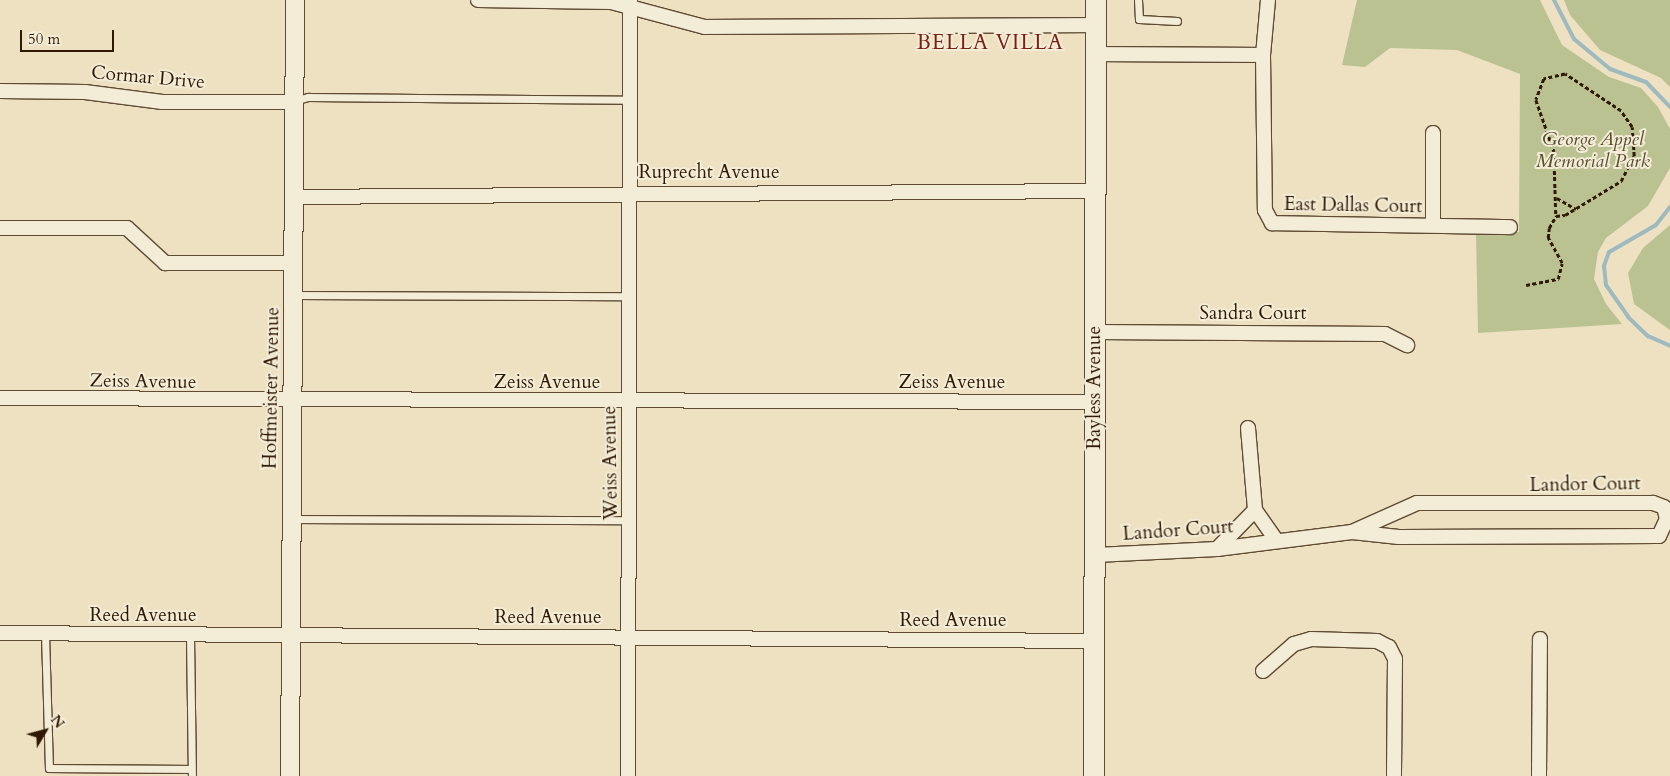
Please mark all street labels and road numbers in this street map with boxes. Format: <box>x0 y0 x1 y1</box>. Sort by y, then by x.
street label: Cormar Drive <box>90 62 206 94</box>
street label: Ruprecht Avenue <box>638 162 780 184</box>
street label: East Dallas Court <box>1284 193 1422 219</box>
street label: Sandra Court <box>1199 303 1307 325</box>
street label: Hoffmeister Avenue <box>259 307 285 469</box>
street label: Bayless Avenue <box>1084 326 1106 450</box>
street label: Zeiss Avenue <box>89 370 197 394</box>
street label: Zeiss Avenue <box>494 372 600 394</box>
street label: Zeiss Avenue <box>899 372 1005 394</box>
street label: Weiss Avenue <box>599 406 623 520</box>
street label: Landor Court <box>1529 473 1641 497</box>
street label: Landor Court <box>1122 516 1234 546</box>
street label: Reed Avenue <box>89 605 197 627</box>
street label: Reed Avenue <box>494 607 602 629</box>
street label: Reed Avenue <box>899 610 1007 632</box>

